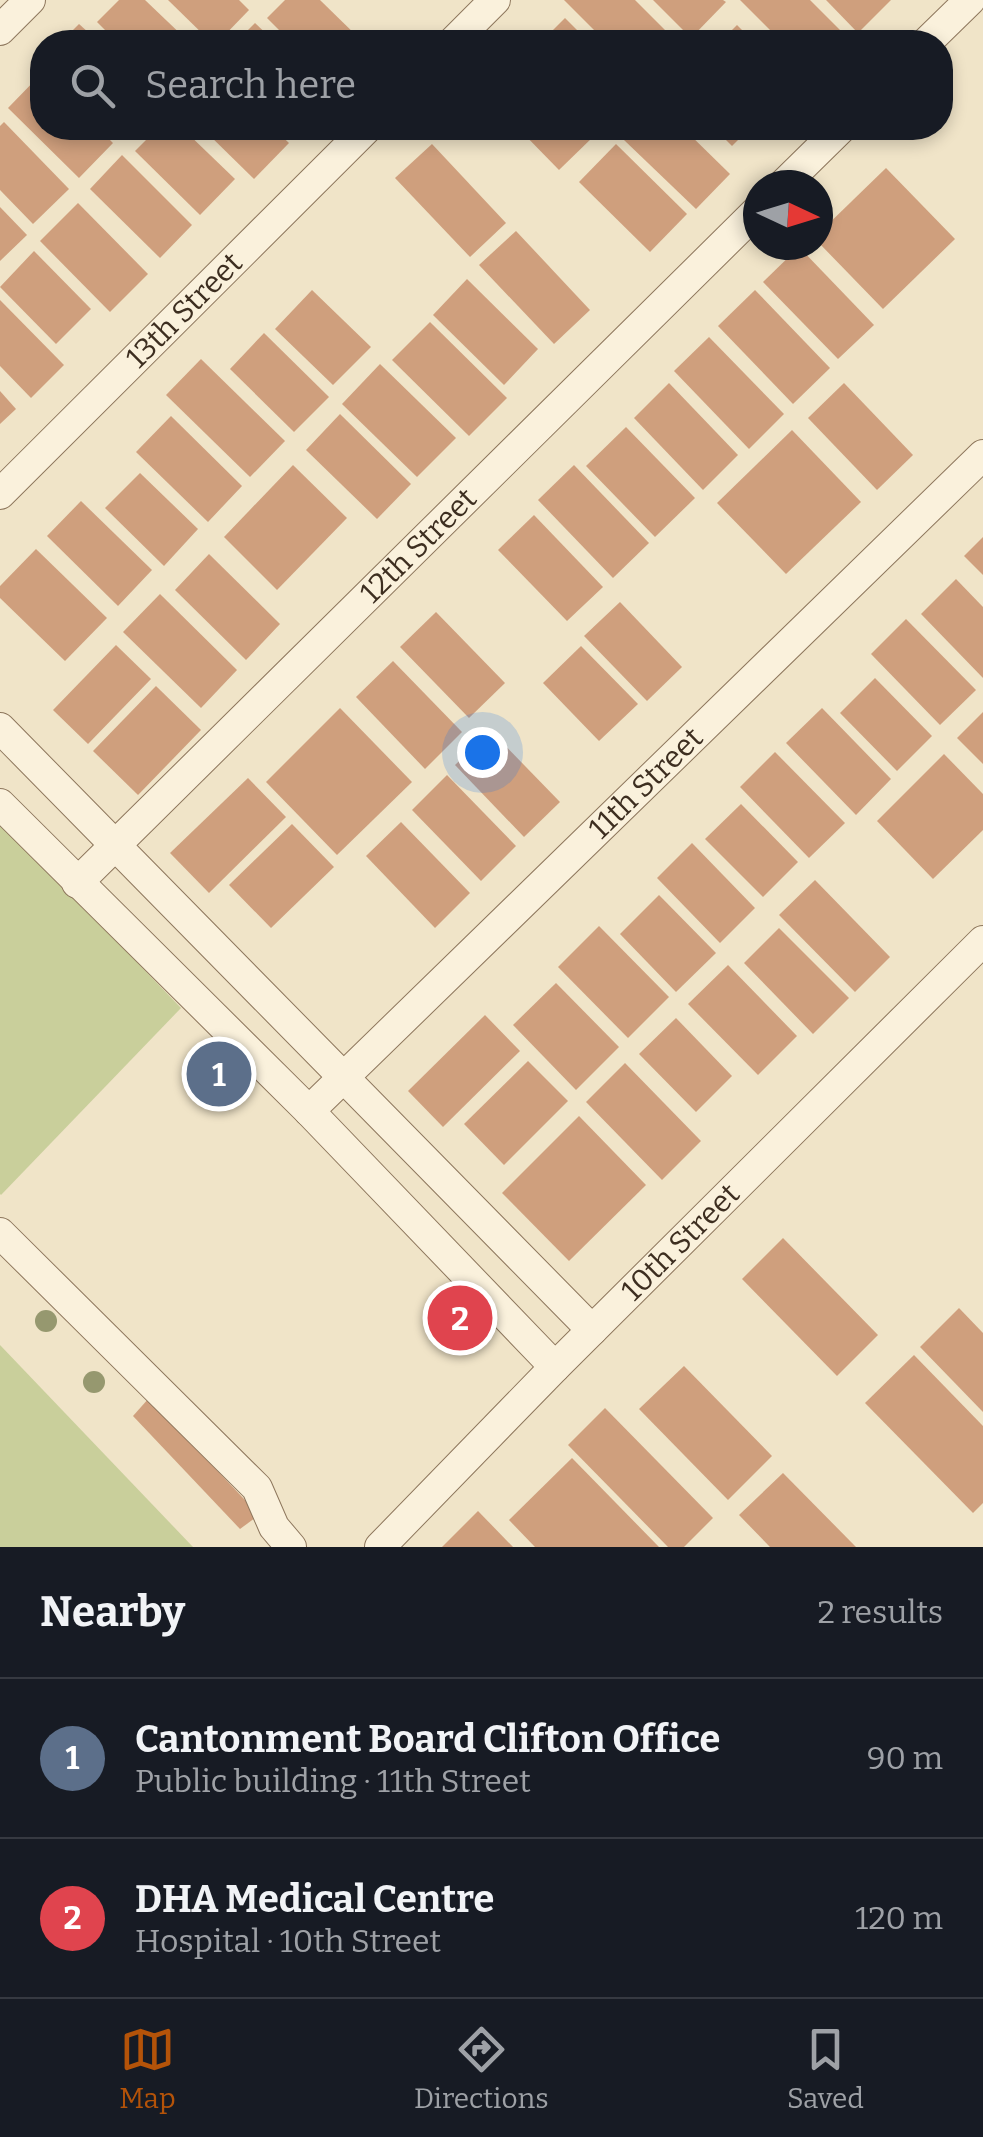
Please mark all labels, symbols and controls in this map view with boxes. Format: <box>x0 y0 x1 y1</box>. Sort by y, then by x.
search box <box>30 30 953 140</box>
icon: search <box>65 58 120 113</box>
text: Search here <box>145 62 356 108</box>
north arrow <box>743 170 833 260</box>
street label: 13th Street <box>119 245 250 376</box>
street label: 12th Street <box>353 481 484 611</box>
street label: 11th Street <box>582 720 710 846</box>
your location <box>457 727 508 778</box>
pin: 1 <box>186 1036 252 1112</box>
street label: 10th Street <box>614 1176 747 1308</box>
pin: 2 <box>428 1280 492 1356</box>
text: Nearby <box>40 1587 185 1637</box>
text: 2 results <box>817 1593 943 1631</box>
text: Cantonment Board Clifton Office <box>135 1716 720 1762</box>
text: 1 <box>66 1739 79 1777</box>
text: 90 m <box>867 1739 943 1777</box>
text: Public building · 11th Street <box>135 1762 531 1800</box>
text: DHA Medical Centre <box>135 1876 494 1922</box>
text: 2 <box>63 1899 82 1937</box>
text: 120 m <box>855 1899 943 1937</box>
text: Hospital · 10th Street <box>135 1922 441 1960</box>
tab: Map <box>119 2022 176 2115</box>
tab: Directions <box>414 2022 549 2115</box>
tab: Saved <box>787 2022 864 2115</box>

